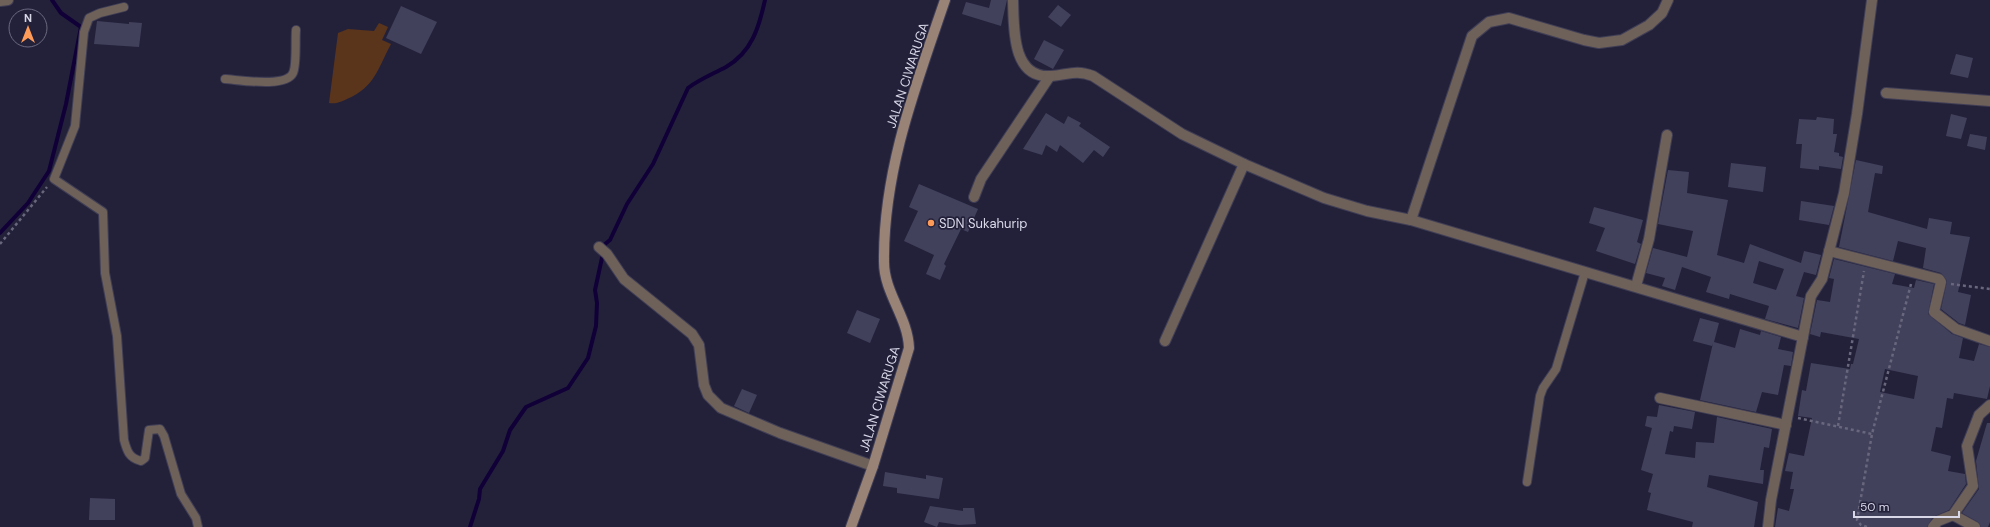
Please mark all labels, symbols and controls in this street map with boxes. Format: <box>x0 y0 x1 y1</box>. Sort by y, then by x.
north arrow <box>8 8 48 48</box>
text: N <box>24 11 32 25</box>
street label: JALAN CIWARUGA <box>882 20 933 130</box>
place label: SDN Sukahurip <box>939 215 1027 232</box>
marker: SDN Sukahurip <box>926 218 936 228</box>
street label: JALAN CIWARUGA <box>855 344 904 454</box>
scale bar <box>1854 493 1959 519</box>
text: 50 m <box>1860 499 1889 515</box>

